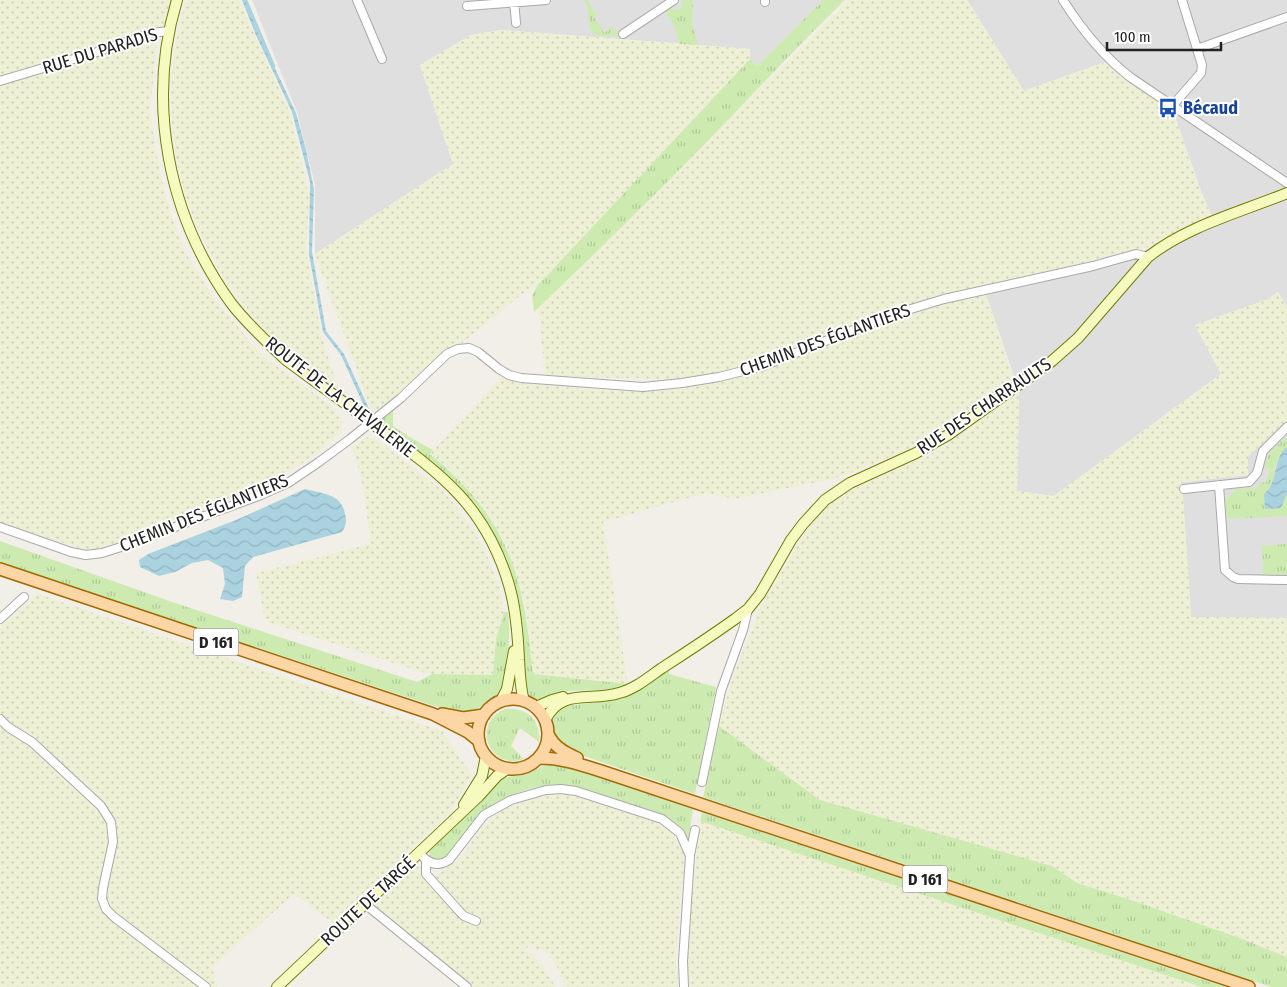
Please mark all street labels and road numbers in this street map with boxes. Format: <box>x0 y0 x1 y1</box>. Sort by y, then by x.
street label: RUE DU PARADIS <box>40 23 160 79</box>
street label: CHEMIN DES ÉGLANTIERS <box>736 298 913 381</box>
street label: ROUTE DE LA CHEVALERIE <box>261 332 419 462</box>
street label: RUE DES CHARRAULTS <box>913 353 1055 459</box>
street label: CHEMIN DES ÉGLANTIERS <box>116 468 292 557</box>
road number: D 161 <box>194 628 238 656</box>
street label: ROUTE DE TARGÉ <box>316 851 420 950</box>
road number: D 161 <box>902 866 948 892</box>

